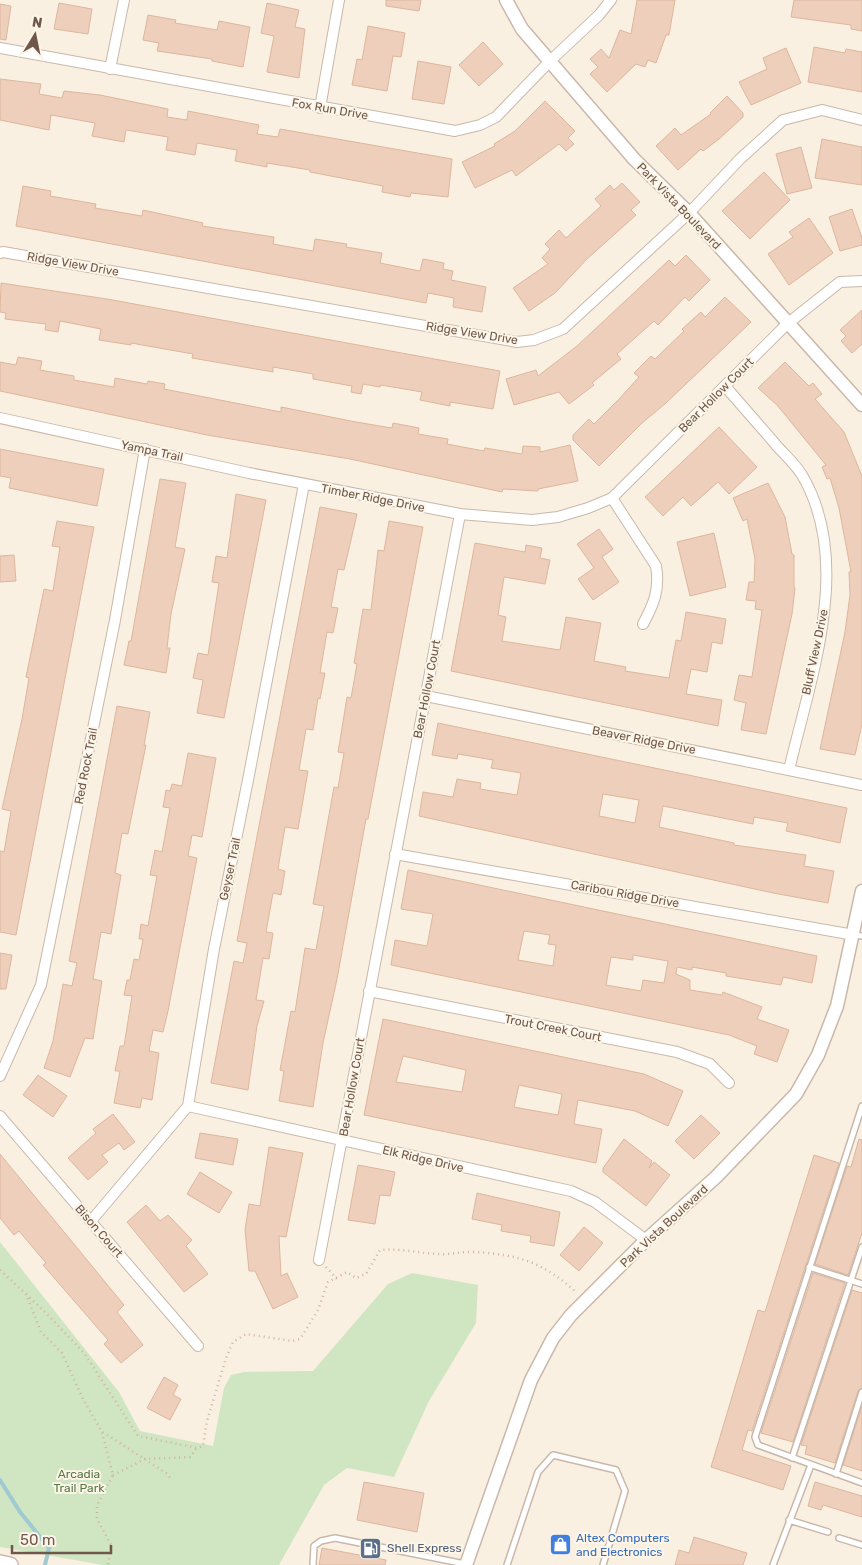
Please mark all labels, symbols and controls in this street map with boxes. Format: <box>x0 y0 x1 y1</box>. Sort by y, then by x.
north arrow <box>10 10 60 60</box>
text: N <box>31 13 44 32</box>
street label: Fox Run Drive <box>291 95 369 123</box>
street label: Park Vista Boulevard <box>634 160 724 252</box>
street label: Ridge View Drive <box>26 249 120 279</box>
street label: Ridge View Drive <box>425 319 519 347</box>
street label: Bear Hollow Court <box>676 354 757 435</box>
street label: Yampa Trail <box>120 438 184 464</box>
street label: Timber Ridge Drive <box>320 481 426 515</box>
street label: Bluff View Drive <box>799 608 831 696</box>
street label: Bear Hollow Court <box>411 638 443 740</box>
street label: Beaver Ridge Drive <box>591 723 697 757</box>
street label: Red Rock Trail <box>72 727 100 805</box>
street label: Geyser Trail <box>217 836 243 902</box>
street label: Caribou Ridge Drive <box>570 878 681 910</box>
street label: Trout Creek Court <box>503 1012 603 1044</box>
street label: Bear Hollow Court <box>336 1036 368 1138</box>
street label: Elk Ridge Drive <box>381 1143 465 1175</box>
street label: Park Vista Boulevard <box>617 1182 711 1270</box>
street label: Bison Court <box>72 1202 126 1261</box>
park label: Arcadia Trail Park <box>54 1467 105 1495</box>
scale bar <box>12 1522 111 1554</box>
text: 50 m <box>20 1531 55 1549</box>
place label: Altex Computers and Electronics <box>576 1531 670 1559</box>
shop icon: Altex Computers and Electronics <box>548 1533 572 1557</box>
fuel station icon: Shell Express <box>359 1536 383 1560</box>
place label: Shell Express <box>387 1541 462 1555</box>

